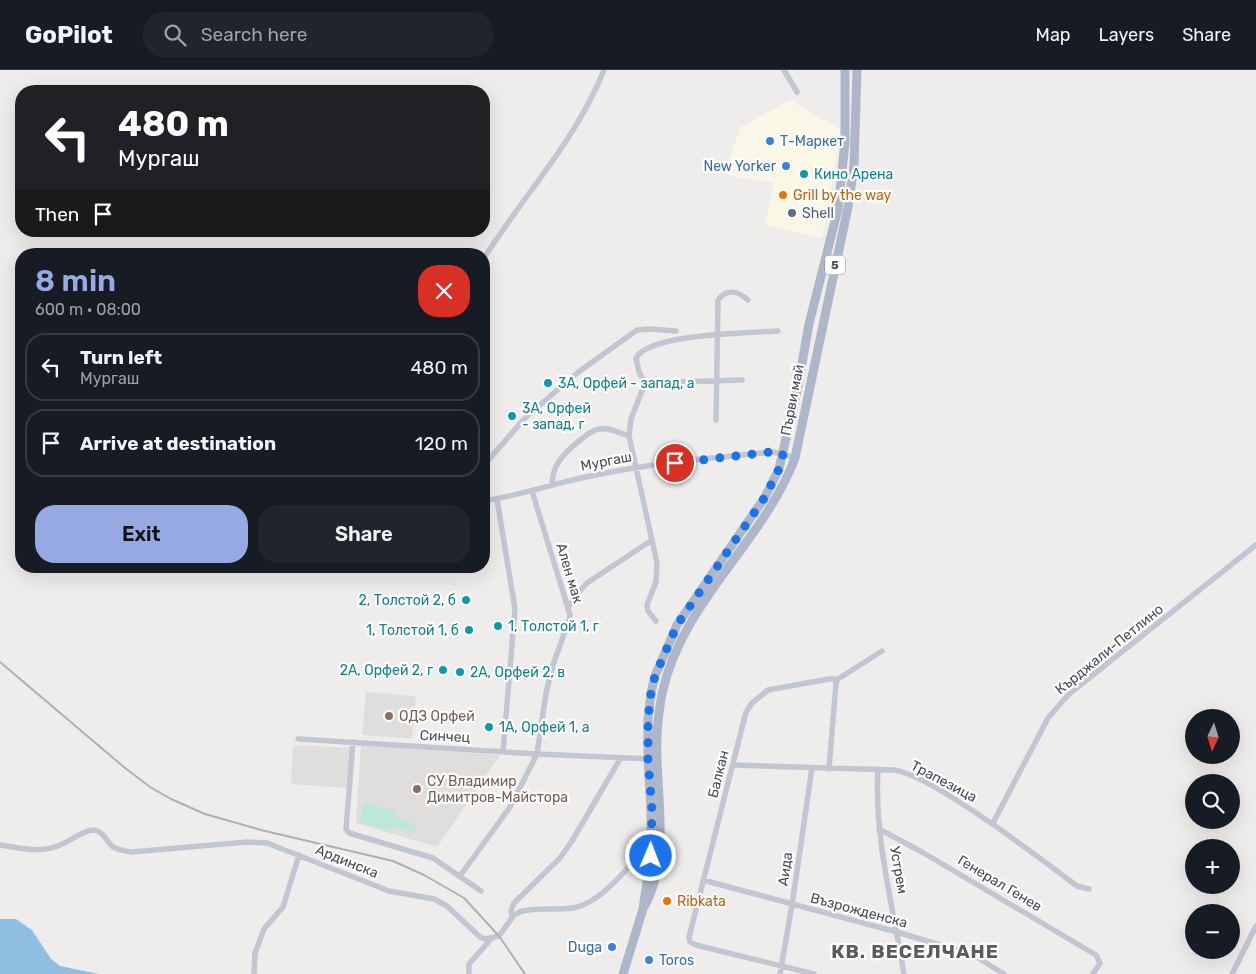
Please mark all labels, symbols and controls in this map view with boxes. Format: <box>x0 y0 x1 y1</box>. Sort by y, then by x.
search box <box>143 12 493 57</box>
text: GoPilot <box>25 21 113 49</box>
icon: search <box>161 21 189 49</box>
text: Search here <box>201 23 307 46</box>
text: Map <box>1036 24 1071 46</box>
text: Layers <box>1099 24 1154 46</box>
text: Share <box>1182 24 1231 46</box>
text: 480 m <box>118 103 229 145</box>
icon: left <box>35 105 100 170</box>
place label: Т-Маркет <box>780 133 844 150</box>
marker: Т-Маркет <box>764 135 776 147</box>
text: Мургаш <box>118 145 200 172</box>
place label: New Yorker <box>703 158 777 175</box>
marker: New Yorker <box>780 160 792 172</box>
place label: Кино Арена <box>814 166 893 183</box>
marker: Кино Арена <box>798 168 810 180</box>
place label: Grill by the way <box>793 187 892 204</box>
marker: Grill by the way <box>777 189 789 201</box>
icon: arrive <box>89 200 117 228</box>
text: Then <box>35 203 79 226</box>
place label: Shell <box>802 205 834 222</box>
marker: Shell <box>786 207 798 219</box>
road number: 5 <box>825 256 845 274</box>
text: 8 min <box>35 263 116 299</box>
button: close <box>418 265 470 317</box>
text: 600 m · 08:00 <box>35 300 141 319</box>
text: Turn left <box>80 346 162 369</box>
icon: left <box>37 353 65 381</box>
text: 480 m <box>411 356 468 379</box>
street label: Първи май <box>777 363 808 437</box>
text: Мургаш <box>80 369 139 388</box>
place label: 3А, Орфей - запад, а <box>558 375 695 392</box>
marker: 3А, Орфей - запад, а <box>542 377 554 389</box>
place label: 3А, Орфей - запад, г <box>522 400 591 433</box>
marker: 3А, Орфей - запад, г <box>506 410 518 422</box>
icon: arrive <box>37 429 65 457</box>
text: Arrive at destination <box>80 432 276 455</box>
text: 120 m <box>415 432 468 455</box>
pin <box>654 442 696 484</box>
street label: Мургаш <box>579 448 633 475</box>
icon: arrive <box>661 449 689 477</box>
button: Exit <box>35 505 248 563</box>
button: Share <box>258 505 470 563</box>
street label: Ален мак <box>552 541 587 606</box>
place label: 2, Толстой 2, б <box>359 592 456 609</box>
marker: 2, Толстой 2, б <box>460 594 472 606</box>
street label: Кърджали-Петлино <box>1052 601 1167 698</box>
place label: 1, Толстой 1, г <box>508 618 599 635</box>
marker: 1, Толстой 1, г <box>492 620 504 632</box>
place label: 1, Толстой 1, б <box>366 622 459 639</box>
marker: 1, Толстой 1, б <box>463 624 475 636</box>
place label: 2А, Орфей 2, г <box>340 662 433 679</box>
marker: 2А, Орфей 2, г <box>437 664 449 676</box>
place label: 2А, Орфей 2, в <box>470 664 565 681</box>
marker: 2А, Орфей 2, в <box>454 666 466 678</box>
place label: ОДЗ Орфей <box>399 708 475 725</box>
north arrow <box>1185 709 1240 764</box>
map controls <box>1185 709 1240 959</box>
marker: ОДЗ Орфей <box>383 710 395 722</box>
place label: 1А, Орфей 1, а <box>499 719 590 736</box>
marker: 1А, Орфей 1, а <box>483 721 495 733</box>
street label: Синчец <box>419 727 471 746</box>
street label: Балкан <box>704 748 733 800</box>
street label: Трапезица <box>908 757 980 806</box>
place label: СУ Владимир Димитров-Майстора <box>427 773 568 806</box>
button: search <box>1185 774 1240 829</box>
marker: СУ Владимир Димитров-Майстора <box>411 783 423 795</box>
position arrow <box>624 829 676 881</box>
button: + <box>1185 839 1240 894</box>
street label: Ардинска <box>313 841 381 882</box>
street label: Устрем <box>886 845 911 895</box>
street label: Аида <box>775 851 796 887</box>
street label: Генерал Генев <box>955 852 1045 915</box>
street label: Възрожденска <box>808 889 909 932</box>
place label: Ribkata <box>677 893 726 910</box>
marker: Ribkata <box>661 895 673 907</box>
button: − <box>1185 904 1240 959</box>
place label: Duga <box>568 939 602 956</box>
district label: КВ. ВЕСЕЛЧАНЕ <box>831 940 999 963</box>
marker: Duga <box>606 941 618 953</box>
place label: Toros <box>659 952 694 969</box>
marker: Toros <box>643 954 655 966</box>

